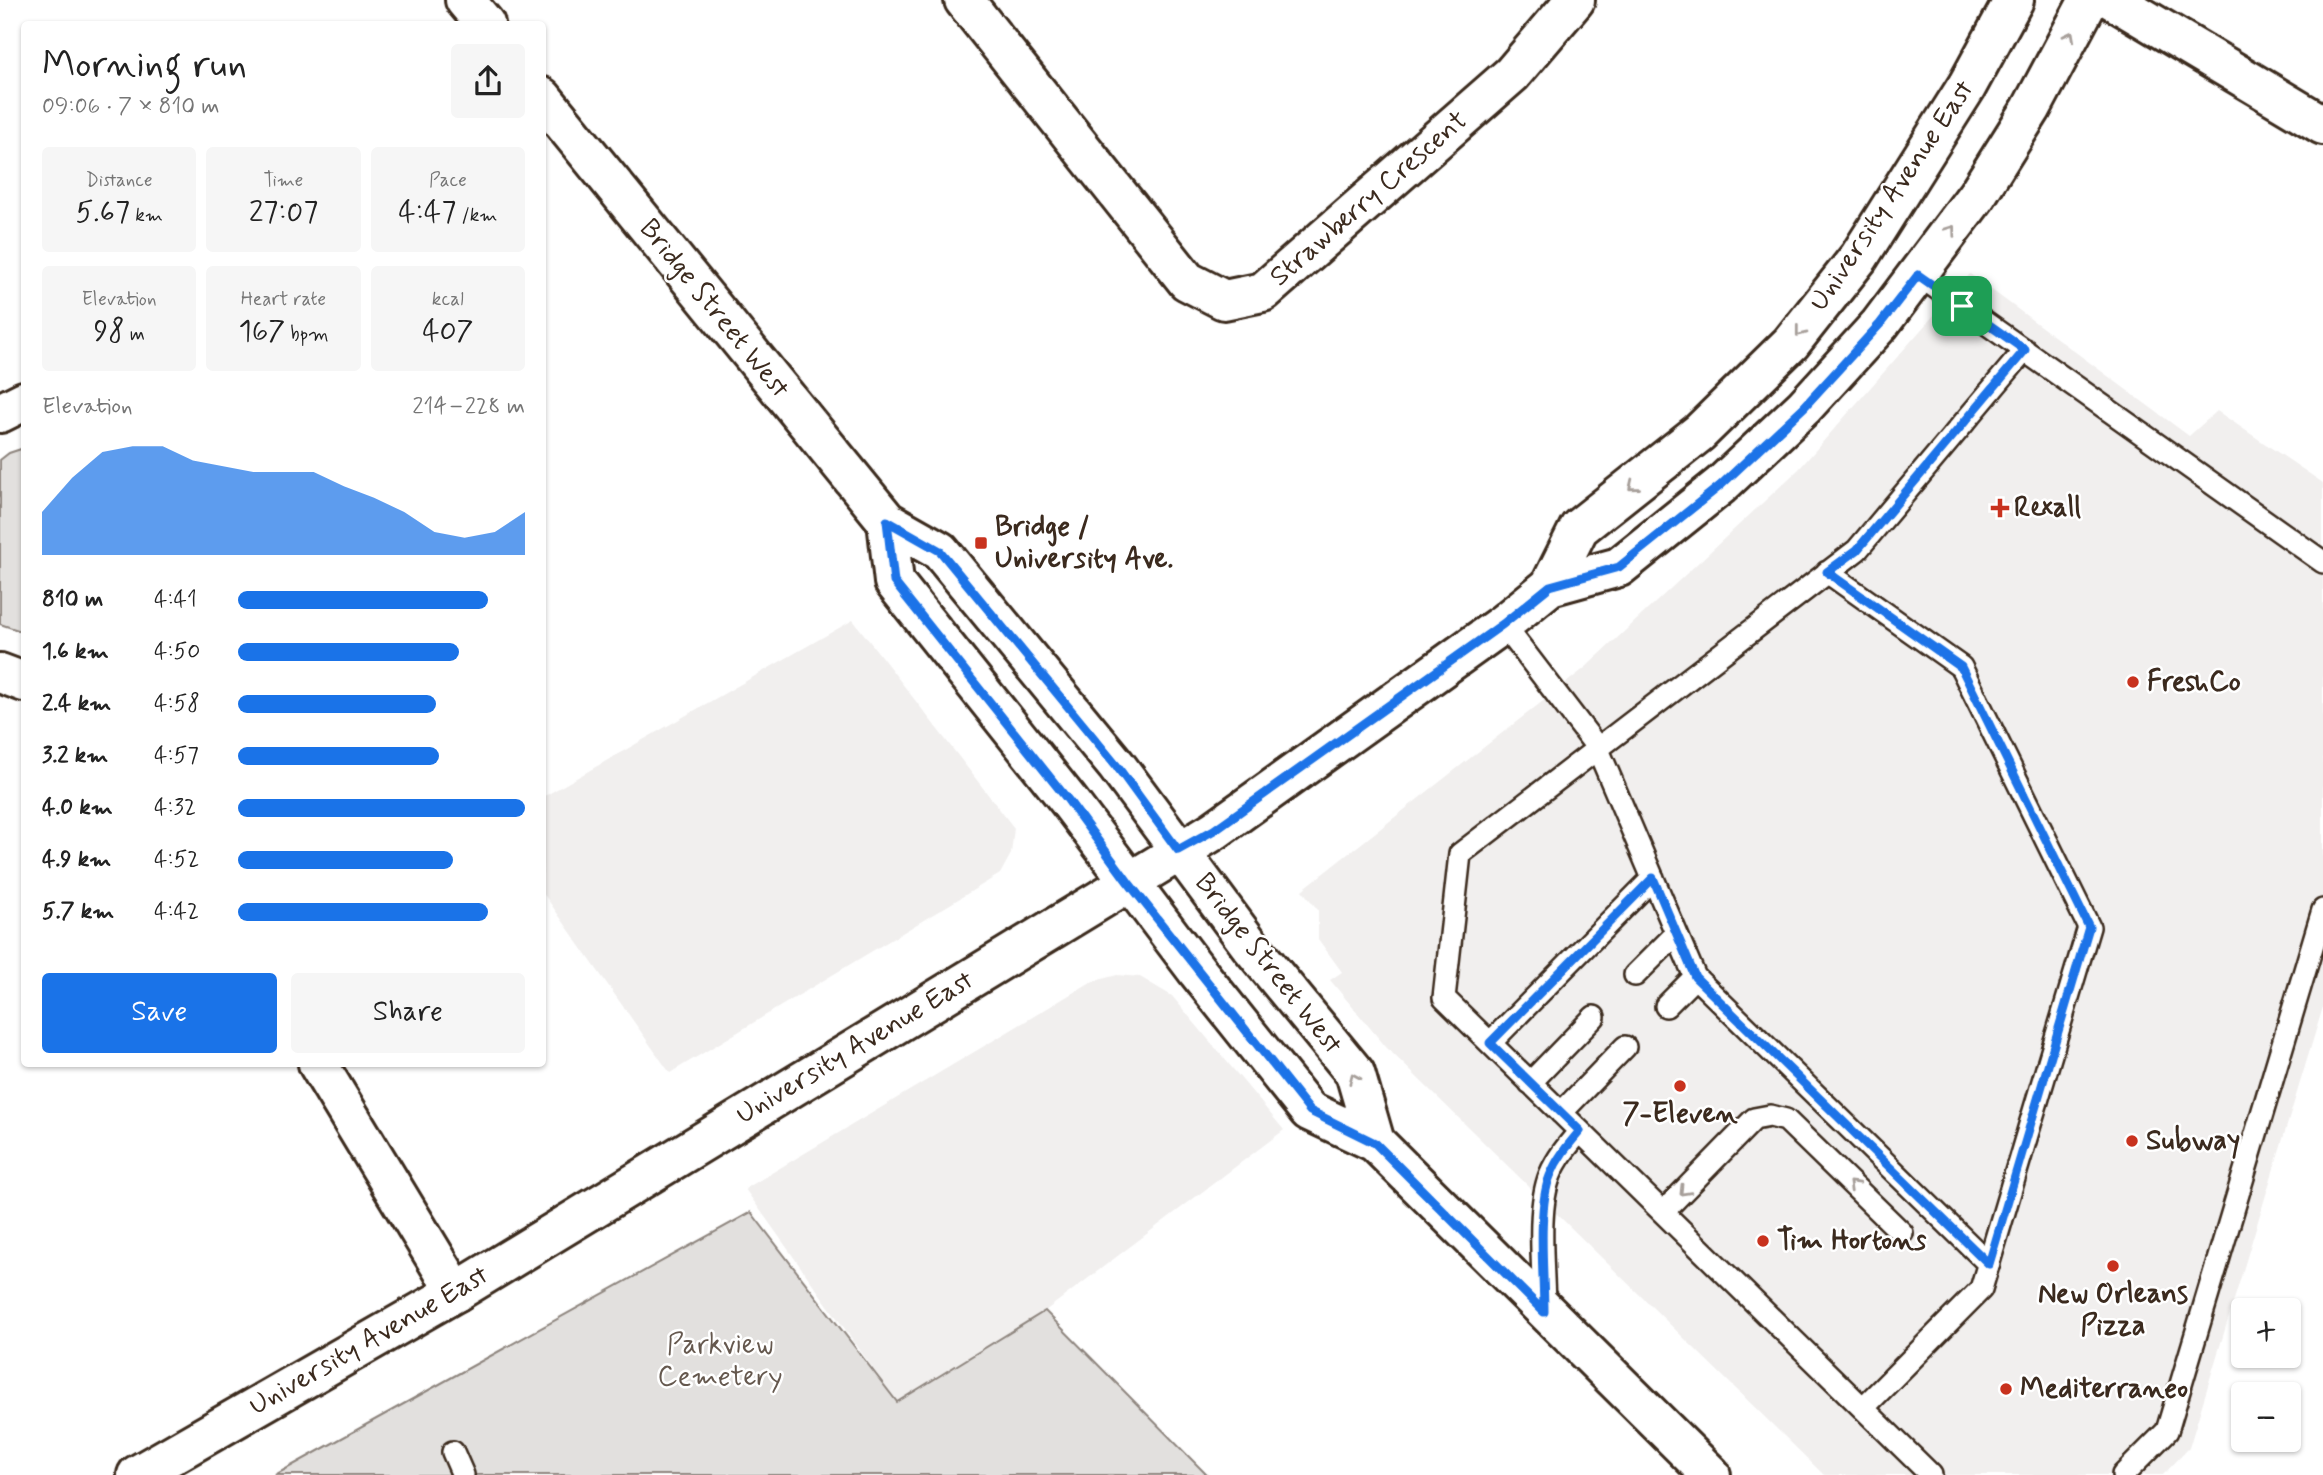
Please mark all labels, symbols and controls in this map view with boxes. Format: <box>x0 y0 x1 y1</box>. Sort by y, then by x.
one-way arrow <box>2061 31 2075 44</box>
text: Morning run <box>42 41 247 90</box>
button: share <box>451 44 525 118</box>
street label: University Avenue East <box>1801 73 1983 319</box>
text: 09:06 · 7 × 810 m <box>42 92 220 122</box>
street label: Strawberry Crescent <box>1262 103 1476 295</box>
text: Distance <box>86 168 153 193</box>
text: Time <box>264 168 303 193</box>
text: Pace <box>429 168 467 193</box>
text: 5.67 <box>75 193 130 232</box>
text: 27:07 <box>249 193 318 232</box>
text: 4:47 <box>398 193 456 232</box>
text: km <box>130 203 163 228</box>
text: /km <box>456 203 497 228</box>
street label: Bridge Street West <box>630 212 798 407</box>
one-way arrow <box>1943 225 1955 238</box>
pin <box>1932 276 1992 336</box>
text: Elevation <box>82 287 157 312</box>
text: Heart rate <box>241 287 326 312</box>
text: kcal <box>432 287 464 312</box>
icon: arrive <box>1943 287 1981 325</box>
text: 98 <box>93 312 125 351</box>
text: 167 <box>238 312 285 351</box>
text: 407 <box>422 312 474 351</box>
text: m <box>125 322 145 347</box>
text: bpm <box>285 322 329 347</box>
one-way arrow <box>1795 324 1808 337</box>
text: Elevation <box>42 392 133 422</box>
text: 214–228 m <box>412 392 525 422</box>
one-way arrow <box>1628 478 1641 490</box>
place label: Rexall <box>2014 490 2081 527</box>
marker: Rexall <box>1992 500 2008 516</box>
place label: Bridge / University Ave. <box>995 509 1173 578</box>
marker: Bridge / University Ave. <box>973 535 989 551</box>
text: 810 m <box>42 585 103 615</box>
text: 4:41 <box>154 585 197 615</box>
text: 1.6 km <box>42 637 109 667</box>
text: 4:50 <box>154 637 200 667</box>
place label: FreshCo <box>2147 664 2241 701</box>
marker: FreshCo <box>2125 674 2141 690</box>
text: 2.4 km <box>42 689 111 719</box>
text: 4:58 <box>154 689 200 719</box>
text: 3.2 km <box>42 741 108 771</box>
text: 4:57 <box>154 741 199 771</box>
text: 4.0 km <box>42 793 113 823</box>
text: 4:32 <box>154 793 196 823</box>
text: 4.9 km <box>42 845 111 875</box>
text: 4:52 <box>154 845 199 875</box>
street label: Bridge Street West <box>1186 866 1351 1063</box>
text: 5.7 km <box>42 897 114 927</box>
text: 4:42 <box>154 897 199 927</box>
street label: University Avenue East <box>729 962 981 1134</box>
button: Save <box>42 973 277 1053</box>
button: Share <box>291 973 525 1053</box>
one-way arrow <box>1349 1073 1363 1085</box>
marker: 7-Eleven <box>1672 1078 1688 1094</box>
place label: 7-Eleven <box>1622 1096 1739 1133</box>
place label: Subway <box>2146 1123 2240 1160</box>
marker: Subway <box>2124 1133 2140 1149</box>
one-way arrow <box>1849 1181 1862 1194</box>
one-way arrow <box>1679 1183 1692 1196</box>
place label: Tim Hortons <box>1777 1223 1927 1260</box>
marker: Tim Hortons <box>1755 1233 1771 1249</box>
street label: University Avenue East <box>242 1257 496 1425</box>
marker: New Orleans Pizza <box>2105 1258 2121 1274</box>
place label: New Orleans Pizza <box>2038 1276 2188 1345</box>
map controls <box>2231 1298 2301 1452</box>
button: + <box>2231 1298 2301 1368</box>
park label: Parkview Cemetery <box>658 1327 782 1396</box>
place label: Mediterraneo <box>2020 1371 2188 1408</box>
marker: Mediterraneo <box>1998 1381 2014 1397</box>
button: − <box>2231 1382 2301 1452</box>

